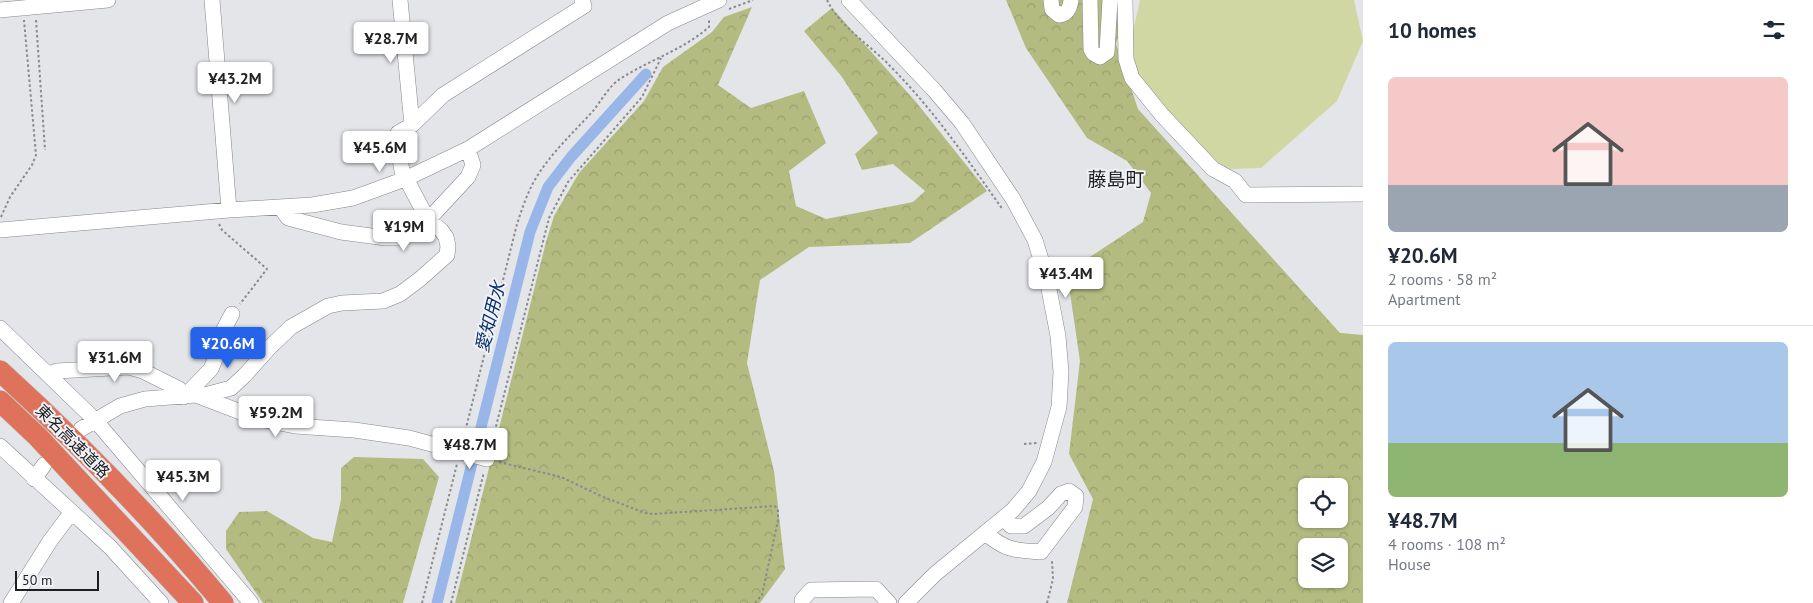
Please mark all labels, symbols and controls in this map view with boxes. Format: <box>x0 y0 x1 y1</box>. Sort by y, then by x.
icon: filters <box>1760 16 1788 44</box>
text: 10 homes <box>1388 17 1476 44</box>
pin: ¥28.7M <box>350 22 432 64</box>
text: ¥28.7M <box>364 28 418 48</box>
pin: ¥43.2M <box>194 62 276 104</box>
text: ¥43.2M <box>208 68 262 88</box>
icon: home <box>1543 109 1633 199</box>
pin: ¥45.6M <box>339 130 421 173</box>
text: ¥45.6M <box>353 137 407 157</box>
district label: 藤島町 <box>1087 167 1145 191</box>
pin: ¥19M <box>374 210 434 252</box>
text: ¥19M <box>384 216 424 236</box>
text: ¥20.6M <box>1388 242 1458 269</box>
pin: ¥43.4M <box>1025 256 1107 299</box>
text: ¥43.4M <box>1039 263 1093 283</box>
text: 2 rooms · 58 m² <box>1388 269 1497 289</box>
water label: 愛知用水 <box>470 277 510 355</box>
text: Apartment <box>1388 289 1461 309</box>
pin: ¥20.6M <box>187 326 269 369</box>
text: ¥20.6M <box>201 333 255 353</box>
pin: ¥31.6M <box>74 340 156 383</box>
text: ¥31.6M <box>88 347 142 367</box>
icon: home <box>1543 375 1633 465</box>
pin: ¥59.2M <box>235 396 317 438</box>
street label: 東名高速道路 <box>32 400 114 482</box>
text: ¥59.2M <box>249 402 303 422</box>
pin: ¥48.7M <box>429 428 511 470</box>
text: ¥48.7M <box>443 434 497 454</box>
pin: ¥45.3M <box>142 460 224 502</box>
text: ¥45.3M <box>156 466 210 486</box>
map controls <box>1298 478 1348 588</box>
button: locate <box>1298 478 1348 528</box>
text: ¥48.7M <box>1388 507 1458 534</box>
text: 4 rooms · 108 m² <box>1388 534 1506 554</box>
button: layers <box>1298 538 1348 588</box>
text: House <box>1388 554 1431 574</box>
scale bar <box>15 568 99 591</box>
text: 50 m <box>22 571 52 589</box>

